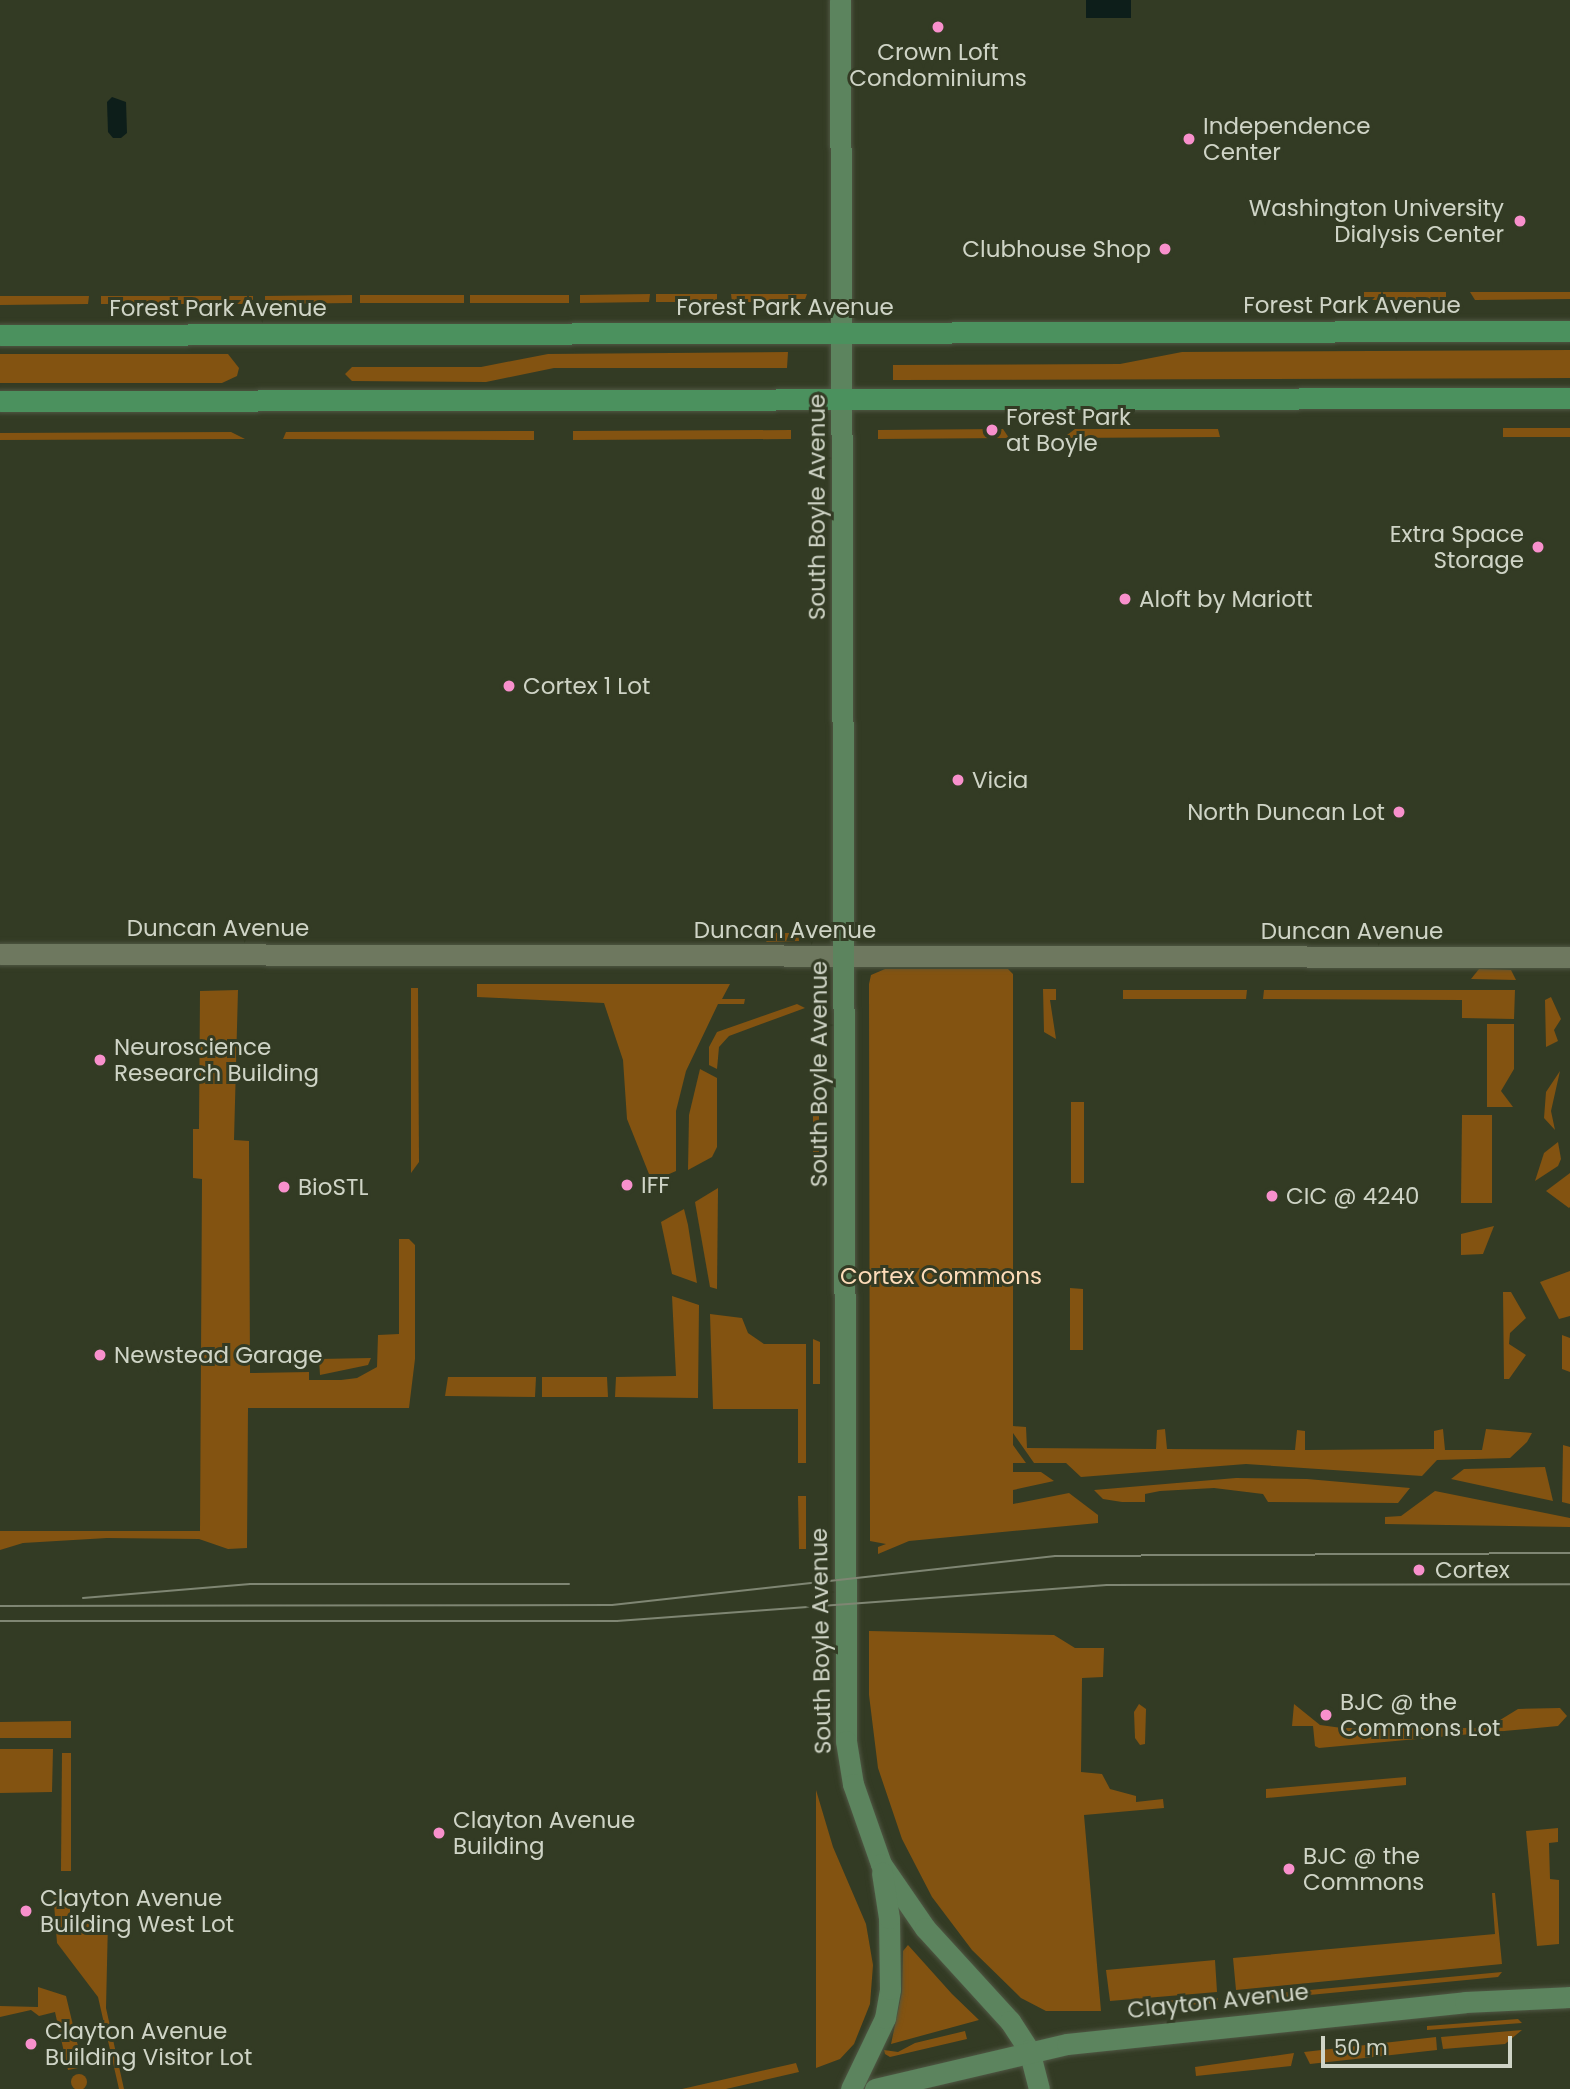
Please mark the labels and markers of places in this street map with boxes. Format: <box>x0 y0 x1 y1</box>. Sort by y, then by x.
marker: Crown Loft Condominiums <box>930 19 946 35</box>
place label: Crown Loft Condominiums <box>849 38 1027 92</box>
place label: Independence Center <box>1203 112 1370 166</box>
marker: Independence Center <box>1181 131 1197 147</box>
place label: Washington University Dialysis Center <box>1249 194 1504 248</box>
marker: Washington University Dialysis Center <box>1510 211 1530 231</box>
place label: Clubhouse Shop <box>962 235 1151 263</box>
marker: Clubhouse Shop <box>1157 241 1173 257</box>
place label: Forest Park at Boyle <box>1006 403 1131 457</box>
marker: Forest Park at Boyle <box>984 422 1000 438</box>
place label: Extra Space Storage <box>1390 520 1524 574</box>
marker: Extra Space Storage <box>1530 539 1546 555</box>
place label: Aloft by Mariott <box>1139 585 1313 613</box>
marker: Aloft by Mariott <box>1117 591 1133 607</box>
place label: Cortex 1 Lot <box>523 672 650 700</box>
marker: Cortex 1 Lot <box>501 678 517 694</box>
place label: Vicia <box>972 766 1028 794</box>
marker: Vicia <box>950 772 966 788</box>
place label: North Duncan Lot <box>1187 798 1385 826</box>
marker: North Duncan Lot <box>1391 804 1407 820</box>
place label: Neuroscience Research Building <box>114 1033 319 1087</box>
marker: Neuroscience Research Building <box>92 1052 108 1068</box>
place label: IFF <box>641 1171 670 1199</box>
place label: BioSTL <box>298 1173 368 1201</box>
marker: IFF <box>619 1177 635 1193</box>
marker: BioSTL <box>276 1179 292 1195</box>
place label: CIC @ 4240 <box>1286 1182 1419 1210</box>
marker: CIC @ 4240 <box>1264 1188 1280 1204</box>
place label: Newstead Garage <box>114 1341 323 1369</box>
marker: Newstead Garage <box>92 1347 108 1363</box>
place label: Cortex <box>1435 1556 1510 1584</box>
marker: Cortex <box>1409 1560 1429 1580</box>
place label: BJC @ the Commons Lot <box>1340 1688 1500 1742</box>
marker: BJC @ the Commons Lot <box>1318 1707 1334 1723</box>
place label: Clayton Avenue Building <box>453 1806 635 1860</box>
marker: Clayton Avenue Building <box>431 1825 447 1841</box>
place label: BJC @ the Commons <box>1303 1842 1424 1896</box>
marker: BJC @ the Commons <box>1281 1861 1297 1877</box>
place label: Clayton Avenue Building West Lot <box>40 1884 234 1938</box>
marker: Clayton Avenue Building West Lot <box>18 1903 34 1919</box>
place label: Clayton Avenue Building Visitor Lot <box>45 2017 252 2071</box>
marker: Clayton Avenue Building Visitor Lot <box>23 2036 39 2052</box>

